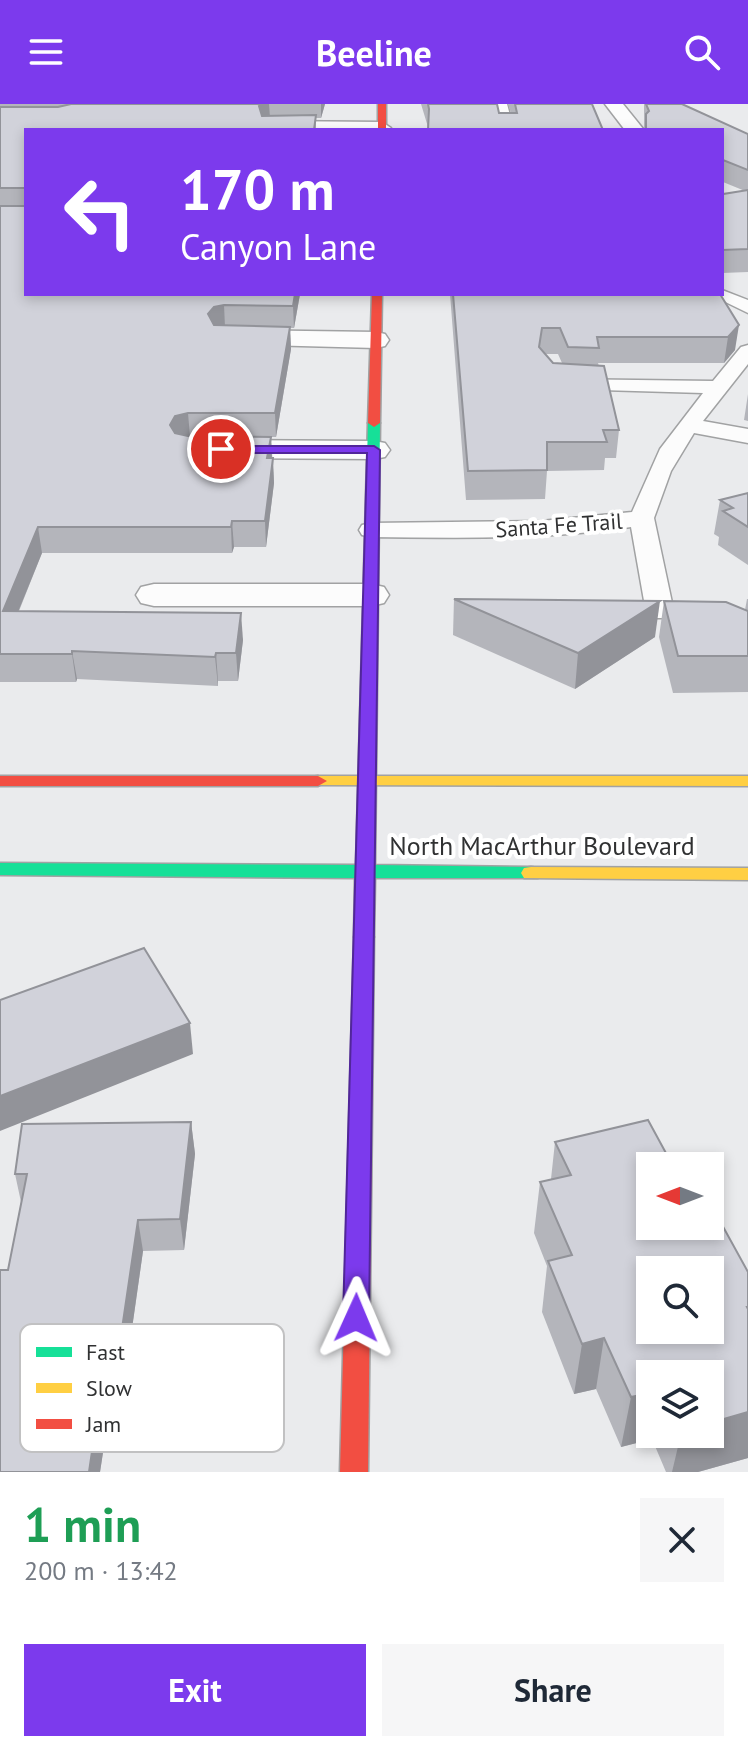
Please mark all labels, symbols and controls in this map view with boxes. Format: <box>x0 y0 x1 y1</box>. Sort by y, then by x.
text: Beeline <box>316 29 432 76</box>
icon: menu <box>24 30 68 74</box>
icon: search <box>680 30 724 74</box>
text: 170 m <box>180 153 335 225</box>
icon: left <box>48 160 152 264</box>
text: Canyon Lane <box>180 223 376 270</box>
pin <box>187 415 255 483</box>
icon: arrive <box>199 427 243 471</box>
street label: Santa Fe Trail <box>495 507 624 543</box>
street label: North MacArthur Boulevard <box>389 829 695 862</box>
north arrow <box>636 1152 724 1240</box>
map controls <box>636 1152 724 1448</box>
button: search <box>636 1256 724 1344</box>
position arrow <box>314 1276 398 1360</box>
legend <box>20 1324 284 1452</box>
text: Fast <box>86 1338 126 1366</box>
button: layers <box>636 1360 724 1448</box>
text: Slow <box>86 1374 132 1402</box>
text: Jam <box>85 1410 121 1438</box>
text: 1 min <box>24 1493 141 1555</box>
button: close <box>640 1498 724 1582</box>
text: 200 m · 13:42 <box>24 1554 178 1587</box>
button: Exit <box>24 1644 366 1736</box>
button: Share <box>382 1644 724 1736</box>

